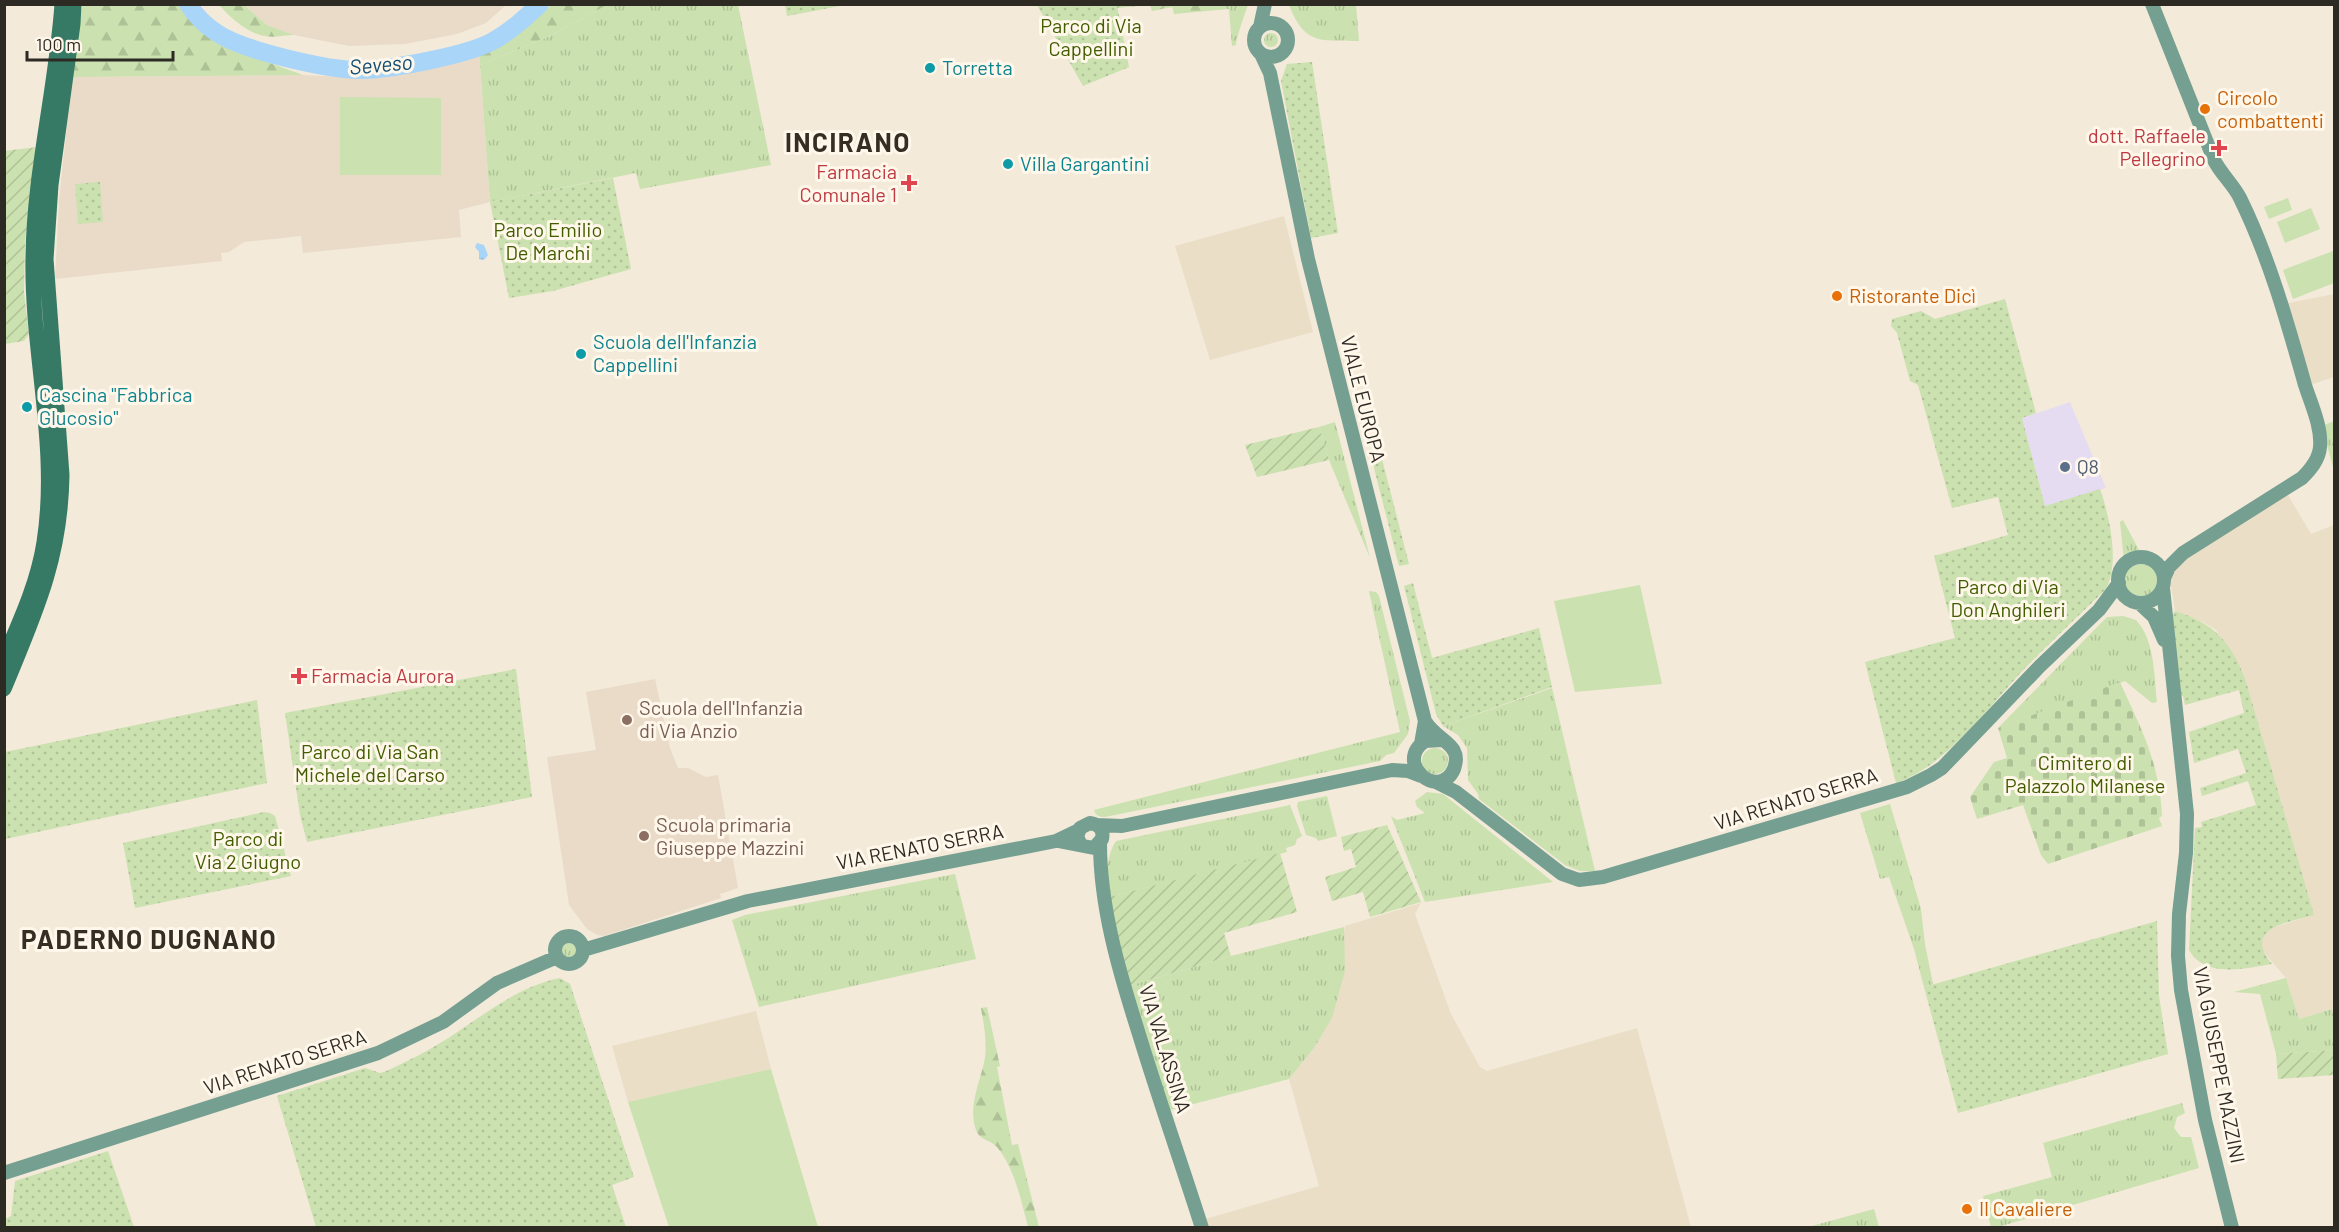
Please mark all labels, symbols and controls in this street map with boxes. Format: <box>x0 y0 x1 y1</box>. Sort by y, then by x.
park label: Parco di Via Cappellini <box>1040 13 1142 60</box>
scale bar <box>27 24 172 62</box>
text: 100 m <box>36 33 81 55</box>
water label: Seveso <box>348 48 414 79</box>
place label: Torretta <box>942 55 1013 79</box>
marker: Torretta <box>923 61 937 75</box>
place label: Circolo combattenti <box>2217 85 2324 132</box>
marker: Circolo combattenti <box>2198 102 2212 116</box>
place label: dott. Raffaele Pellegrino <box>2088 123 2206 170</box>
district label: INCIRANO <box>785 126 911 157</box>
marker: dott. Raffaele Pellegrino <box>2210 139 2228 157</box>
place label: Villa Gargantini <box>1020 151 1150 175</box>
marker: Villa Gargantini <box>1001 157 1015 171</box>
place label: Farmacia Comunale 1 <box>799 159 897 206</box>
marker: Farmacia Comunale 1 <box>902 176 916 190</box>
park label: Parco Emilio De Marchi <box>494 217 602 264</box>
place label: Ristorante Dicì <box>1849 283 1976 307</box>
marker: Ristorante Dicì <box>1830 289 1844 303</box>
place label: Scuola dell'Infanzia Cappellini <box>593 329 757 376</box>
street label: VIALE EUROPA <box>1337 333 1391 465</box>
marker: Scuola dell'Infanzia Cappellini <box>574 347 588 361</box>
place label: Cascina "Fabbrica Glucosio" <box>39 382 192 429</box>
marker: Cascina "Fabbrica Glucosio" <box>20 400 34 414</box>
place label: Q8 <box>2077 454 2099 478</box>
marker: Q8 <box>2058 460 2072 474</box>
park label: Parco di Via Don Anghileri <box>1950 574 2066 621</box>
place label: Farmacia Aurora <box>311 663 454 687</box>
marker: Farmacia Aurora <box>292 669 306 683</box>
place label: Scuola dell'Infanzia di Via Anzio <box>639 695 803 742</box>
marker: Scuola dell'Infanzia di Via Anzio <box>620 713 634 727</box>
park label: Parco di Via San Michele del Carso <box>295 739 445 786</box>
park label: Cimitero di Palazzolo Milanese <box>2005 750 2165 797</box>
street label: VIA RENATO SERRA <box>1711 762 1880 834</box>
place label: Scuola primaria Giuseppe Mazzini <box>656 812 804 859</box>
street label: VIA RENATO SERRA <box>834 818 1005 874</box>
park label: Parco di Via 2 Giugno <box>195 826 301 873</box>
marker: Scuola primaria Giuseppe Mazzini <box>637 829 651 843</box>
district label: PADERNO DUGNANO <box>21 923 277 954</box>
street label: VIA GIUSEPPE MAZZINI <box>2189 964 2251 1165</box>
street label: VIA VALASSINA <box>1135 982 1197 1116</box>
street label: VIA RENATO SERRA <box>200 1023 369 1099</box>
place label: Il Cavaliere <box>1979 1196 2073 1220</box>
marker: Il Cavaliere <box>1960 1202 1974 1216</box>

